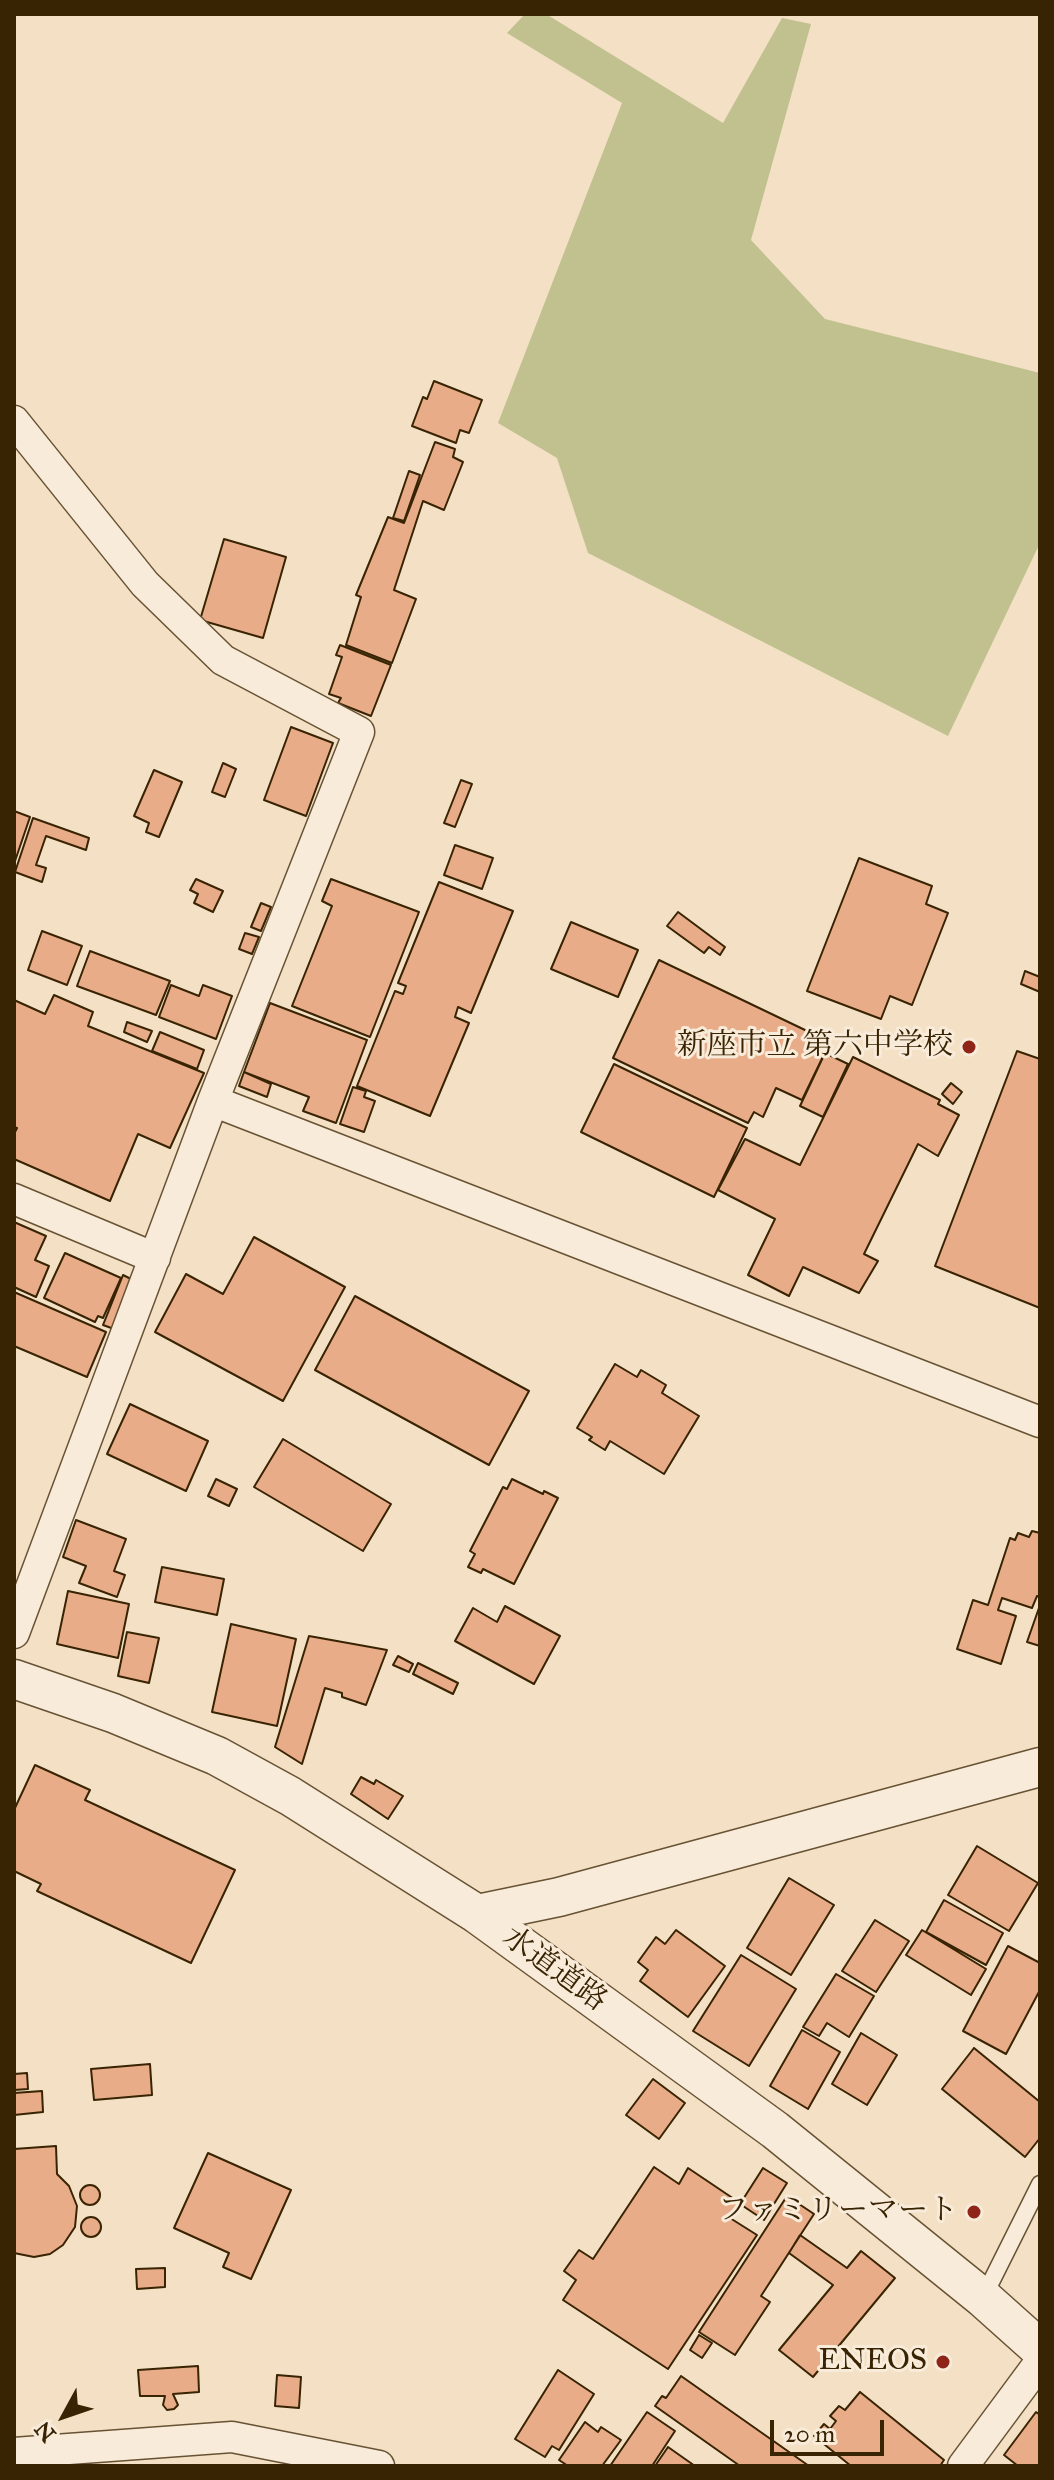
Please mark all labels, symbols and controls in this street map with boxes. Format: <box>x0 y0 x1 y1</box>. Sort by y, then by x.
place label: 新座市立 第六中学校 <box>677 1029 953 1065</box>
marker: 新座市立 第六中学校 <box>960 1038 978 1056</box>
street label: 水道道路 <box>495 1920 613 2020</box>
place label: ファミリーマート <box>718 2194 958 2230</box>
marker: ファミリーマート <box>965 2203 983 2221</box>
place label: ENEOS <box>818 2344 927 2380</box>
marker: ENEOS <box>934 2353 952 2371</box>
north arrow <box>24 2376 104 2456</box>
scale bar <box>774 2404 888 2454</box>
text: N <box>29 2416 62 2448</box>
text: 20 m <box>784 2419 835 2449</box>

